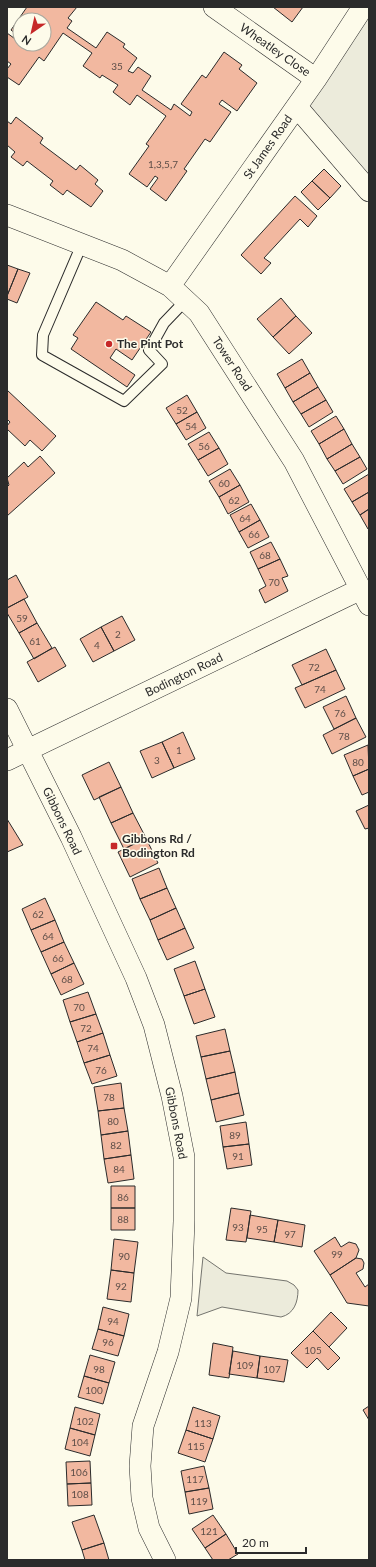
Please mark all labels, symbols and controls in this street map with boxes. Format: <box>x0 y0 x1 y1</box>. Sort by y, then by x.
north arrow <box>12 12 52 52</box>
street label: Wheatley Close <box>237 20 313 79</box>
text: N <box>19 33 33 48</box>
house number: 35 <box>111 60 123 72</box>
street label: St James Road <box>240 112 295 182</box>
house number: 1,3,5,7 <box>148 158 178 170</box>
street label: Tower Road <box>209 334 256 394</box>
place label: The Pint Pot <box>117 336 184 351</box>
marker: The Pint Pot <box>104 339 114 349</box>
house number: 52 <box>176 404 188 416</box>
house number: 54 <box>185 420 197 432</box>
house number: 56 <box>198 440 210 452</box>
house number: 60 <box>218 477 230 489</box>
house number: 62 <box>228 494 240 506</box>
house number: 64 <box>239 512 251 524</box>
house number: 66 <box>248 528 260 540</box>
house number: 68 <box>259 549 271 561</box>
house number: 70 <box>268 576 280 588</box>
house number: 59 <box>16 612 28 624</box>
house number: 2 <box>115 628 121 640</box>
house number: 61 <box>29 635 41 647</box>
house number: 4 <box>94 639 100 651</box>
street label: Bodington Road <box>143 649 225 700</box>
house number: 72 <box>308 661 320 673</box>
house number: 74 <box>314 683 326 695</box>
house number: 76 <box>334 707 346 719</box>
house number: 78 <box>338 730 350 742</box>
house number: 1 <box>176 744 182 756</box>
house number: 3 <box>154 754 160 766</box>
house number: 80 <box>352 756 364 768</box>
street label: Gibbons Road <box>40 784 85 857</box>
place label: Gibbons Rd / Bodington Rd <box>122 831 195 860</box>
marker: Gibbons Rd / Bodington Rd <box>109 841 119 851</box>
house number: 62 <box>32 908 44 920</box>
house number: 64 <box>42 930 54 942</box>
house number: 66 <box>52 952 64 964</box>
house number: 68 <box>61 973 73 985</box>
house number: 70 <box>73 1001 85 1013</box>
house number: 72 <box>80 1022 92 1034</box>
house number: 74 <box>87 1042 99 1054</box>
house number: 76 <box>95 1064 107 1076</box>
street label: Gibbons Road <box>162 1085 191 1160</box>
house number: 78 <box>103 1091 115 1103</box>
house number: 80 <box>107 1115 119 1127</box>
house number: 89 <box>229 1129 241 1141</box>
house number: 82 <box>110 1139 122 1151</box>
house number: 91 <box>232 1150 244 1162</box>
house number: 84 <box>113 1163 125 1175</box>
house number: 86 <box>117 1191 129 1203</box>
house number: 88 <box>117 1213 129 1225</box>
house number: 93 <box>232 1221 244 1233</box>
house number: 95 <box>256 1223 268 1235</box>
house number: 97 <box>284 1228 296 1240</box>
house number: 99 <box>331 1248 343 1260</box>
house number: 90 <box>118 1250 130 1262</box>
house number: 92 <box>115 1280 127 1292</box>
house number: 94 <box>107 1315 119 1327</box>
house number: 96 <box>102 1336 114 1348</box>
house number: 105 <box>304 1344 322 1356</box>
house number: 109 <box>236 1359 254 1371</box>
house number: 98 <box>93 1363 105 1375</box>
house number: 107 <box>263 1363 281 1375</box>
house number: 100 <box>85 1384 103 1396</box>
house number: 102 <box>76 1415 94 1427</box>
house number: 113 <box>194 1417 212 1429</box>
house number: 104 <box>71 1436 89 1448</box>
house number: 115 <box>187 1440 205 1452</box>
house number: 106 <box>70 1466 88 1478</box>
house number: 117 <box>186 1473 204 1485</box>
house number: 108 <box>71 1488 89 1500</box>
house number: 119 <box>190 1495 208 1507</box>
house number: 121 <box>200 1525 218 1537</box>
scale bar <box>236 1529 306 1555</box>
text: 20 m <box>242 1535 269 1550</box>

